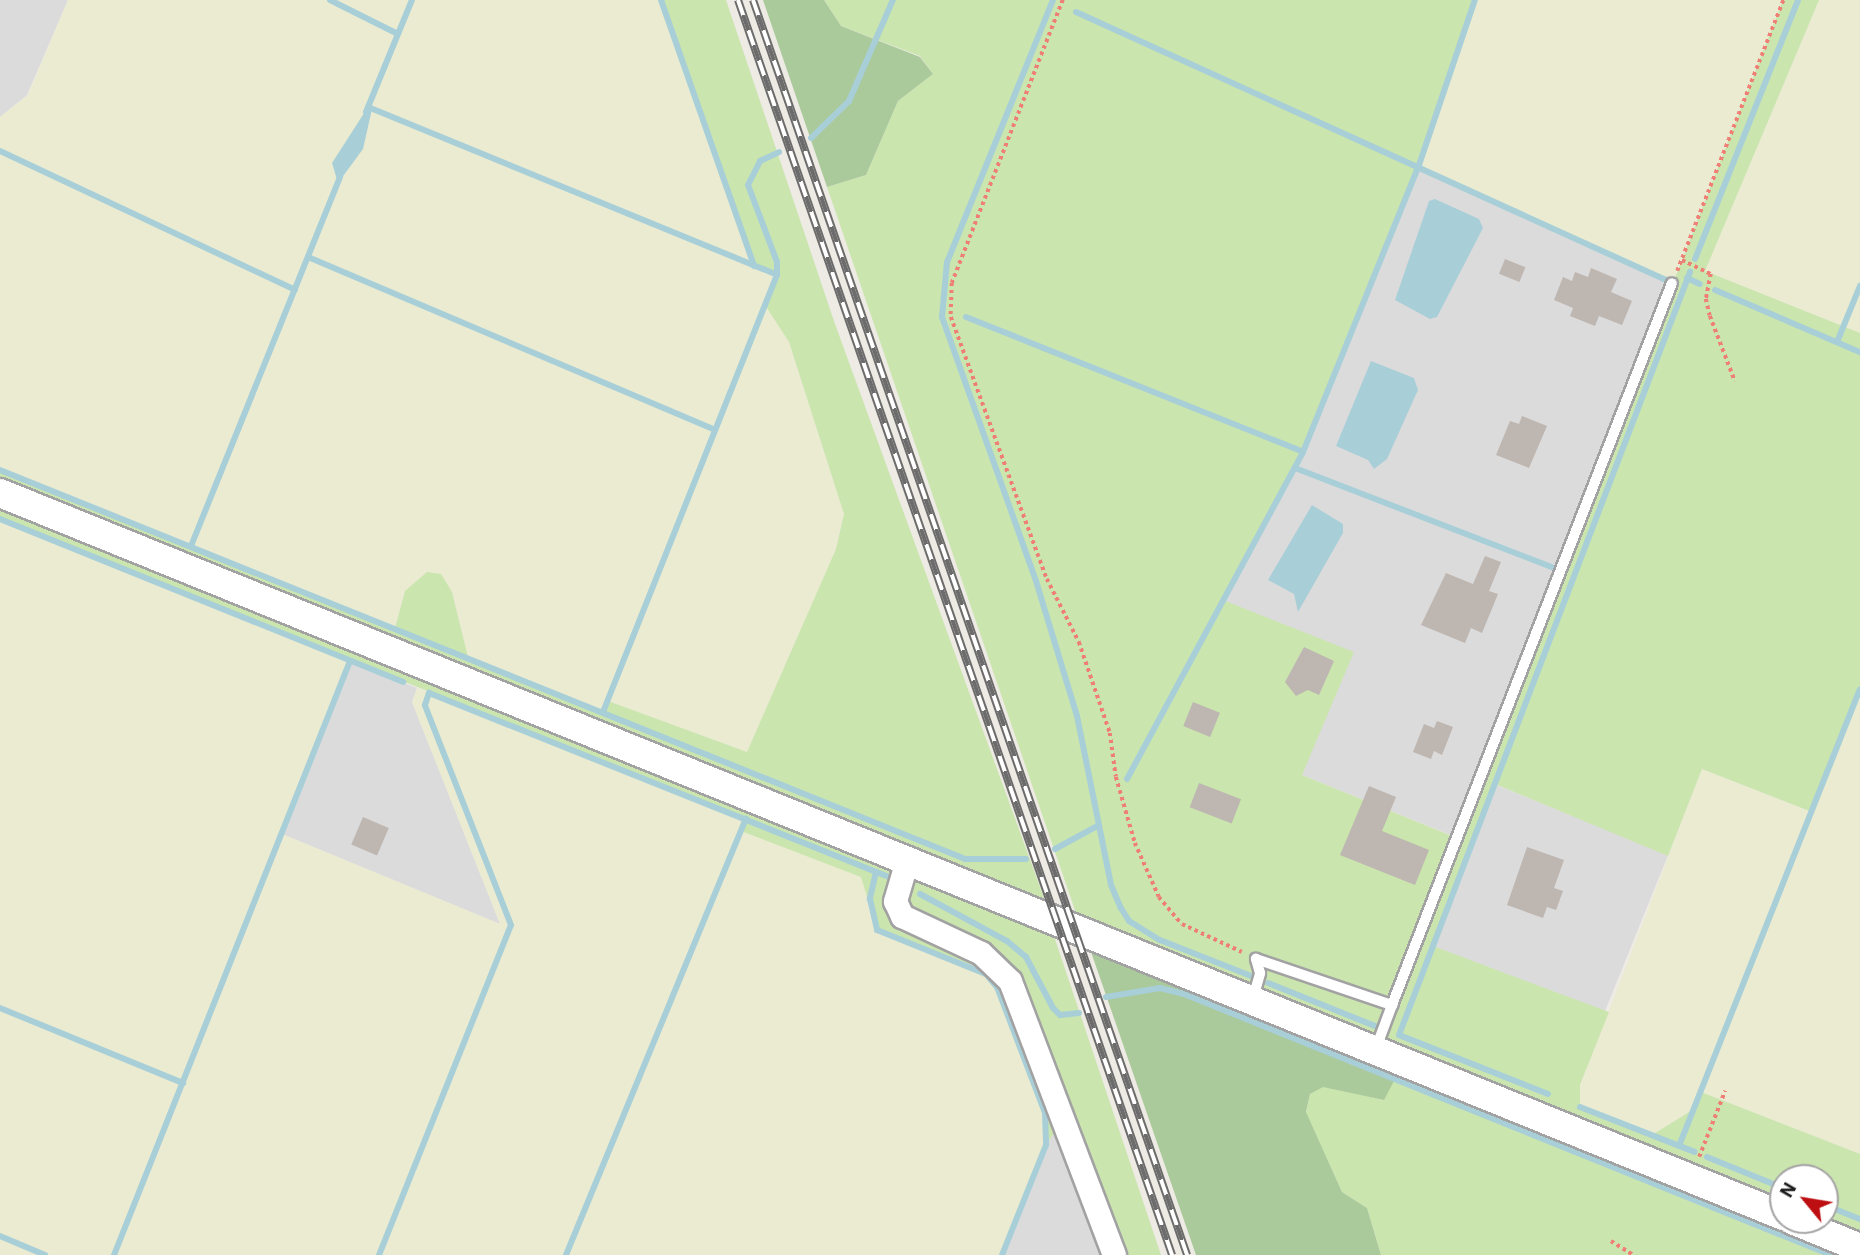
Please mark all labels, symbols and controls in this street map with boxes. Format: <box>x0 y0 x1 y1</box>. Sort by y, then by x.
north arrow <box>1769 1164 1839 1234</box>
text: N <box>1774 1178 1801 1201</box>

